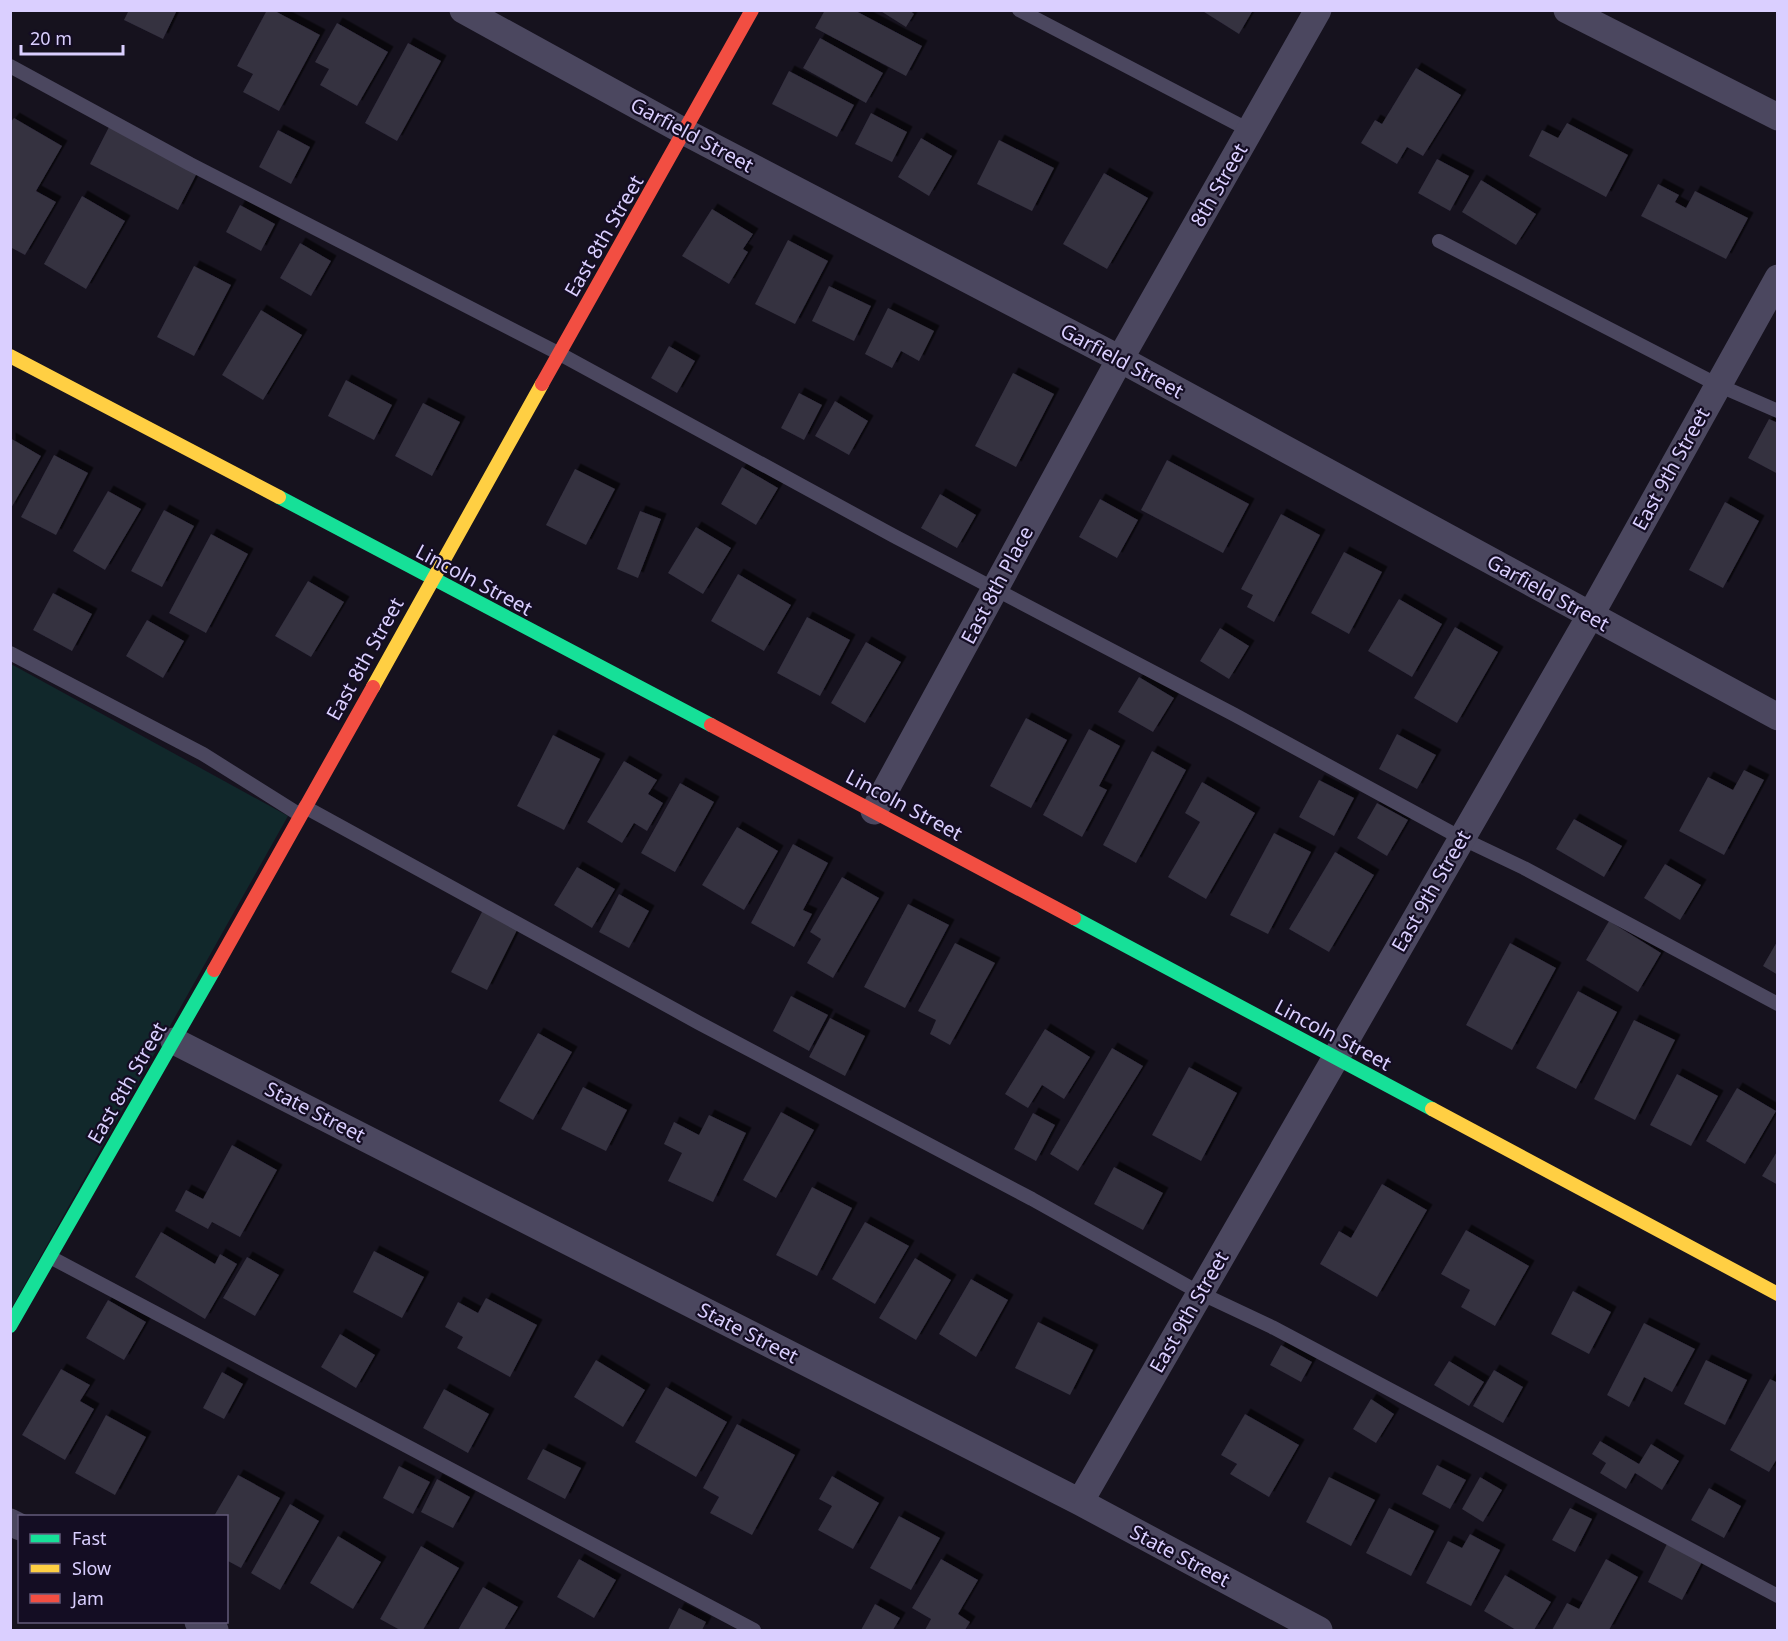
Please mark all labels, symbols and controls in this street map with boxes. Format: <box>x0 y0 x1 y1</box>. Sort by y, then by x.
scale bar <box>21 18 123 56</box>
text: 20 m <box>30 26 72 50</box>
street label: Garfield Street <box>626 91 759 178</box>
street label: 8th Street <box>1184 138 1253 231</box>
street label: East 8th Street <box>558 170 649 302</box>
street label: Garfield Street <box>1056 317 1189 404</box>
street label: East 9th Street <box>1626 403 1715 535</box>
street label: East 8th Place <box>954 521 1039 648</box>
street label: Lincoln Street <box>411 538 537 622</box>
street label: Garfield Street <box>1482 548 1614 637</box>
street label: East 8th Street <box>320 593 409 725</box>
street label: Lincoln Street <box>841 763 967 847</box>
street label: East 9th Street <box>1385 825 1476 957</box>
street label: Lincoln Street <box>1270 993 1396 1077</box>
street label: East 8th Street <box>81 1017 172 1149</box>
street label: State Street <box>261 1075 370 1148</box>
street label: East 9th Street <box>1143 1246 1234 1378</box>
street label: State Street <box>694 1296 803 1369</box>
legend <box>18 1515 228 1623</box>
street label: State Street <box>1126 1518 1235 1593</box>
text: Fast <box>72 1526 107 1550</box>
text: Slow <box>72 1556 111 1580</box>
text: Jam <box>70 1586 104 1610</box>

